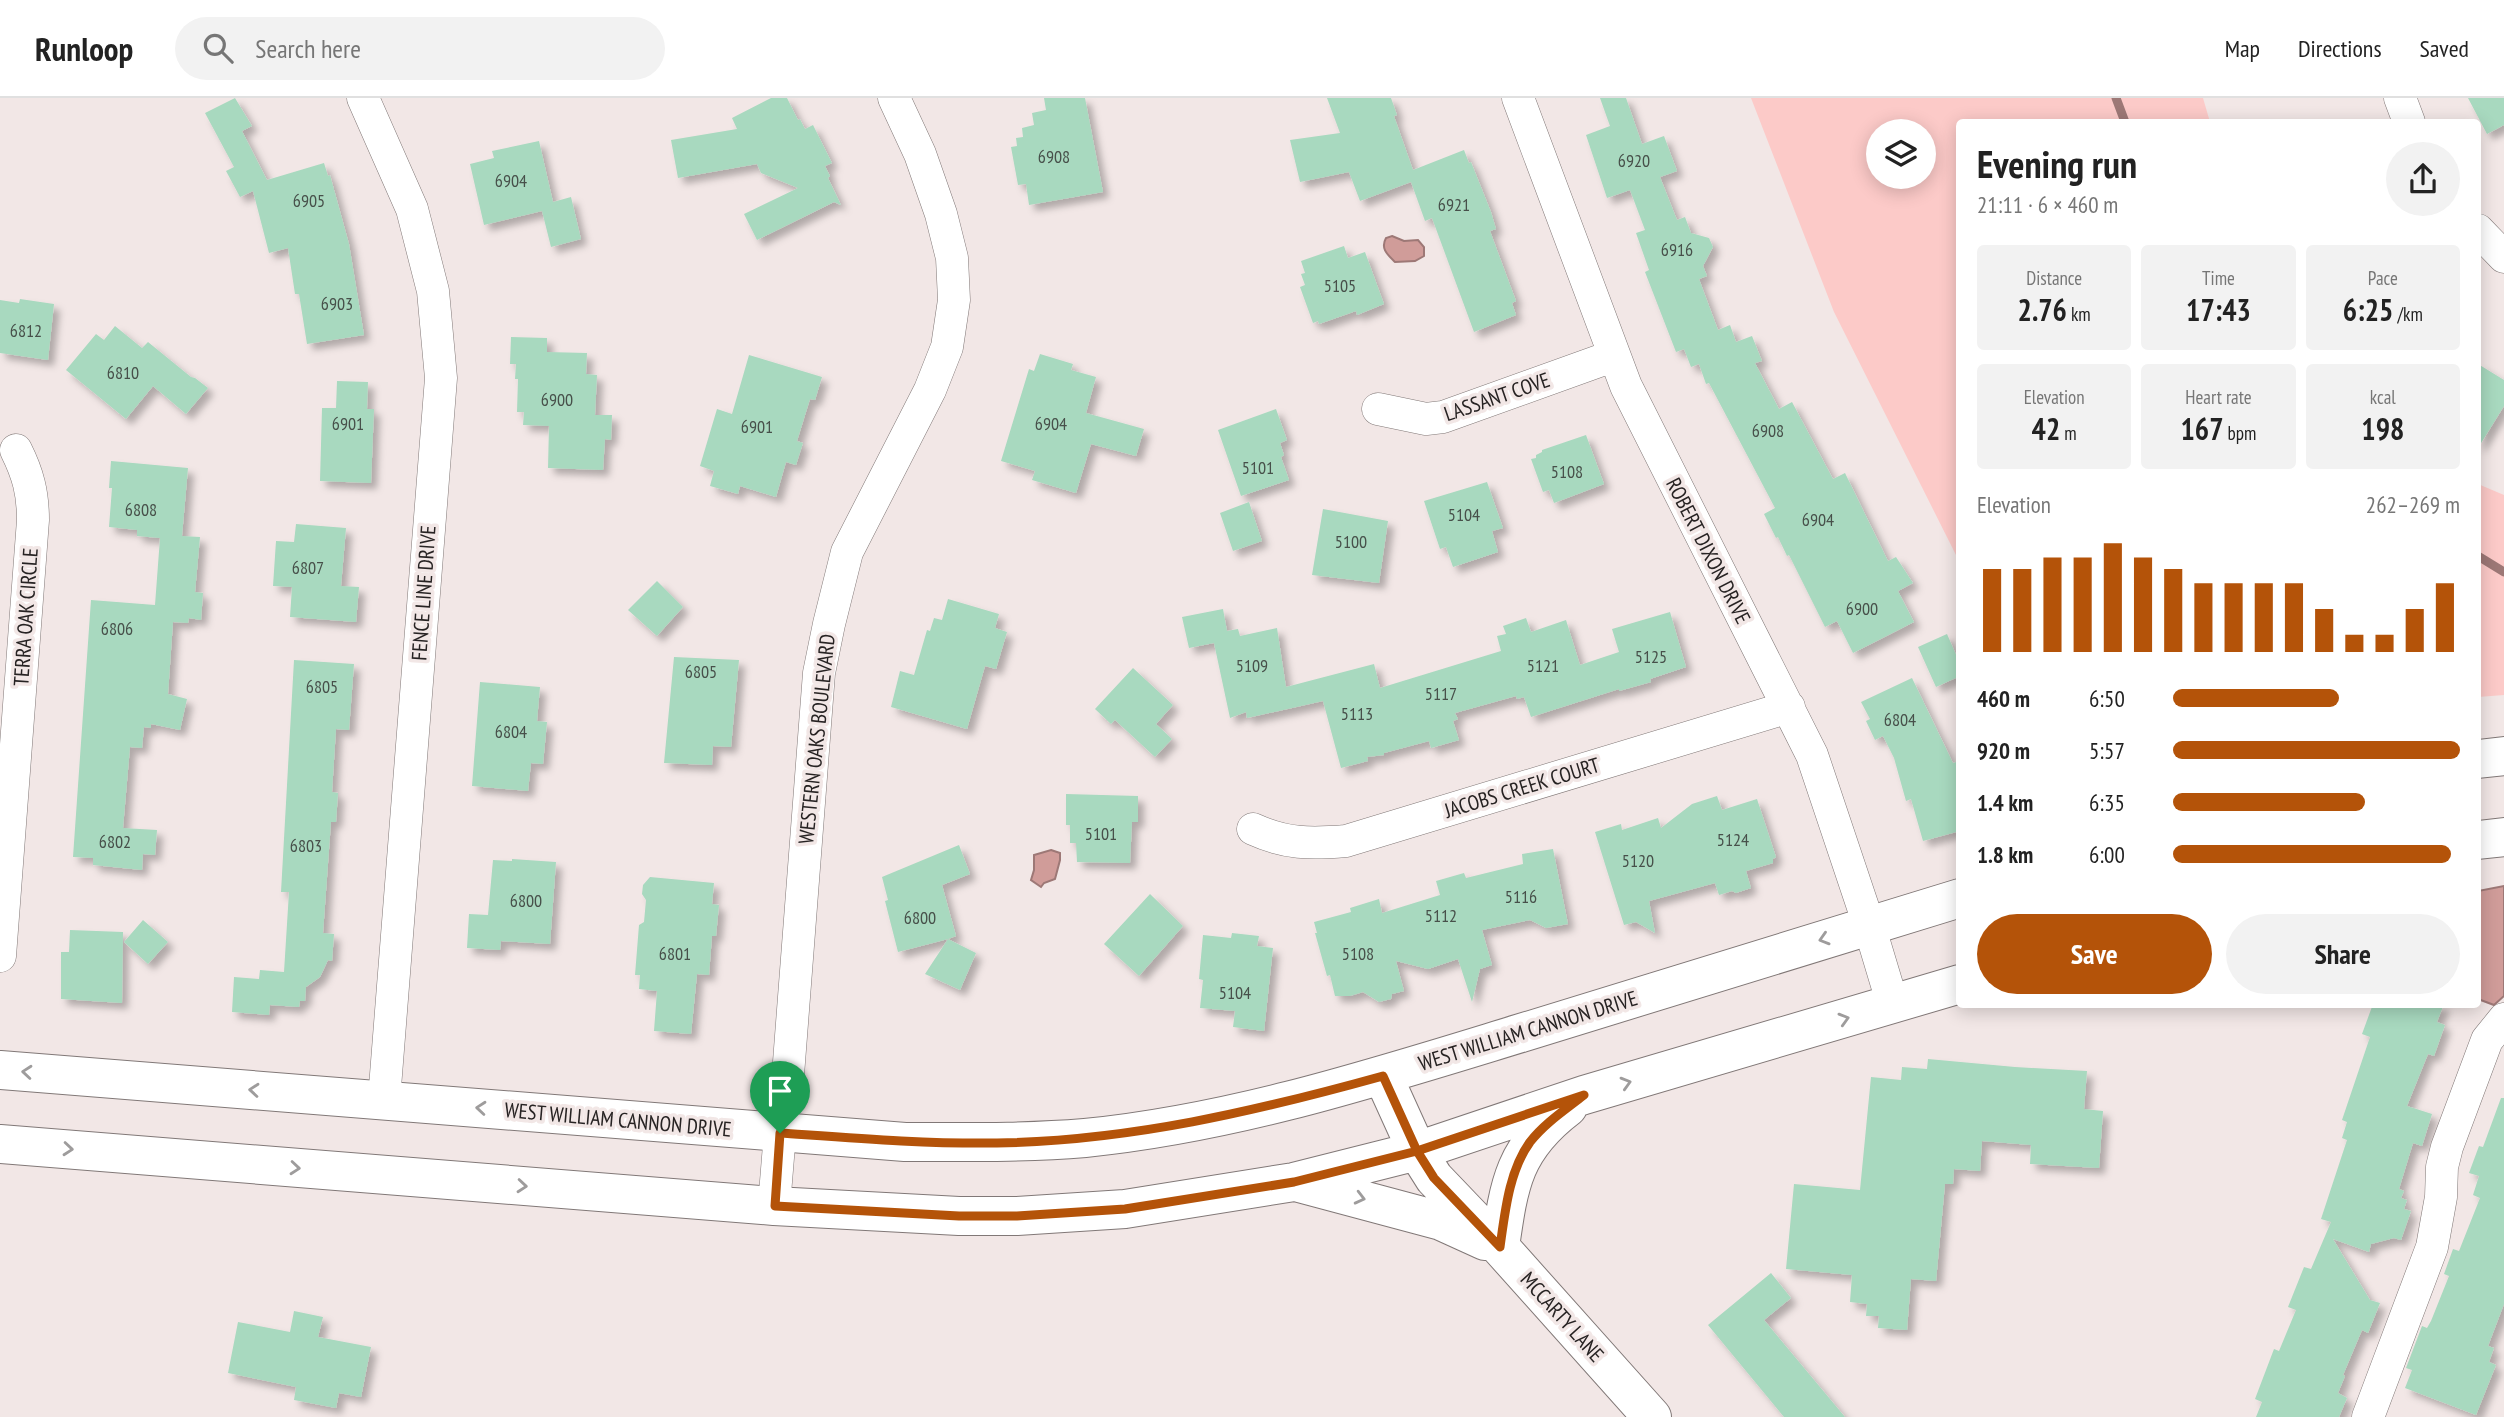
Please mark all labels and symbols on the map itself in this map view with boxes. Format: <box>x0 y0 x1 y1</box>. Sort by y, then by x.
house number: 6908 <box>1038 145 1070 168</box>
house number: 6920 <box>1618 149 1650 172</box>
house number: 6904 <box>495 169 527 192</box>
house number: 6905 <box>293 189 325 212</box>
house number: 6921 <box>1438 193 1470 216</box>
house number: 6916 <box>1661 238 1693 261</box>
house number: 5105 <box>1324 274 1356 297</box>
house number: 6903 <box>321 292 353 315</box>
house number: 6812 <box>10 319 42 342</box>
house number: 6810 <box>107 361 139 384</box>
street label: LASSANT COVE <box>1440 366 1553 427</box>
house number: 6900 <box>541 388 573 411</box>
house number: 6901 <box>332 412 364 435</box>
house number: 6904 <box>1035 412 1067 435</box>
house number: 6901 <box>741 415 773 438</box>
house number: 6908 <box>1752 419 1784 442</box>
house number: 5101 <box>1242 456 1274 479</box>
house number: 5108 <box>1551 460 1583 483</box>
street label: ROBERT DIXON DRIVE <box>1660 473 1757 628</box>
house number: 6808 <box>125 498 157 521</box>
house number: 5104 <box>1448 503 1480 526</box>
house number: 6904 <box>1802 508 1834 531</box>
street label: FENCE LINE DRIVE <box>405 525 442 661</box>
house number: 5100 <box>1335 530 1367 553</box>
street label: TERRA OAK CIRCLE <box>7 547 44 687</box>
house number: 6807 <box>292 556 324 579</box>
house number: 6900 <box>1846 597 1878 620</box>
house number: 6806 <box>101 617 133 640</box>
street label: WESTERN OAKS BOULEVARD <box>792 633 841 845</box>
house number: 5125 <box>1635 645 1667 668</box>
house number: 5109 <box>1236 654 1268 677</box>
house number: 5121 <box>1527 654 1559 677</box>
house number: 6805 <box>685 660 717 683</box>
house number: 6805 <box>306 675 338 698</box>
house number: 5117 <box>1425 682 1457 705</box>
house number: 5113 <box>1341 702 1373 725</box>
house number: 6804 <box>1884 708 1916 731</box>
house number: 6804 <box>495 720 527 743</box>
street label: JACOBS CREEK COURT <box>1440 751 1603 824</box>
house number: 5101 <box>1085 822 1117 845</box>
house number: 5124 <box>1717 828 1749 851</box>
house number: 6802 <box>99 830 131 853</box>
house number: 6803 <box>290 834 322 857</box>
house number: 5120 <box>1622 849 1654 872</box>
house number: 5116 <box>1505 885 1537 908</box>
house number: 6800 <box>510 889 542 912</box>
house number: 5112 <box>1425 904 1457 927</box>
house number: 6800 <box>904 906 936 929</box>
one-way arrow <box>1819 931 1831 945</box>
house number: 6801 <box>659 942 691 965</box>
house number: 5108 <box>1342 942 1374 965</box>
house number: 5104 <box>1219 981 1251 1004</box>
street label: WEST WILLIAM CANNON DRIVE <box>1415 984 1641 1077</box>
one-way arrow <box>1838 1012 1850 1027</box>
pin <box>750 1061 810 1133</box>
one-way arrow <box>22 1065 33 1080</box>
one-way arrow <box>1620 1076 1632 1091</box>
one-way arrow <box>248 1083 259 1098</box>
street label: WEST WILLIAM CANNON DRIVE <box>503 1096 733 1143</box>
one-way arrow <box>475 1101 486 1116</box>
one-way arrow <box>63 1141 74 1156</box>
one-way arrow <box>290 1160 301 1175</box>
one-way arrow <box>516 1178 527 1193</box>
one-way arrow <box>1354 1190 1366 1204</box>
street label: MCCARTY LANE <box>1515 1266 1610 1367</box>

